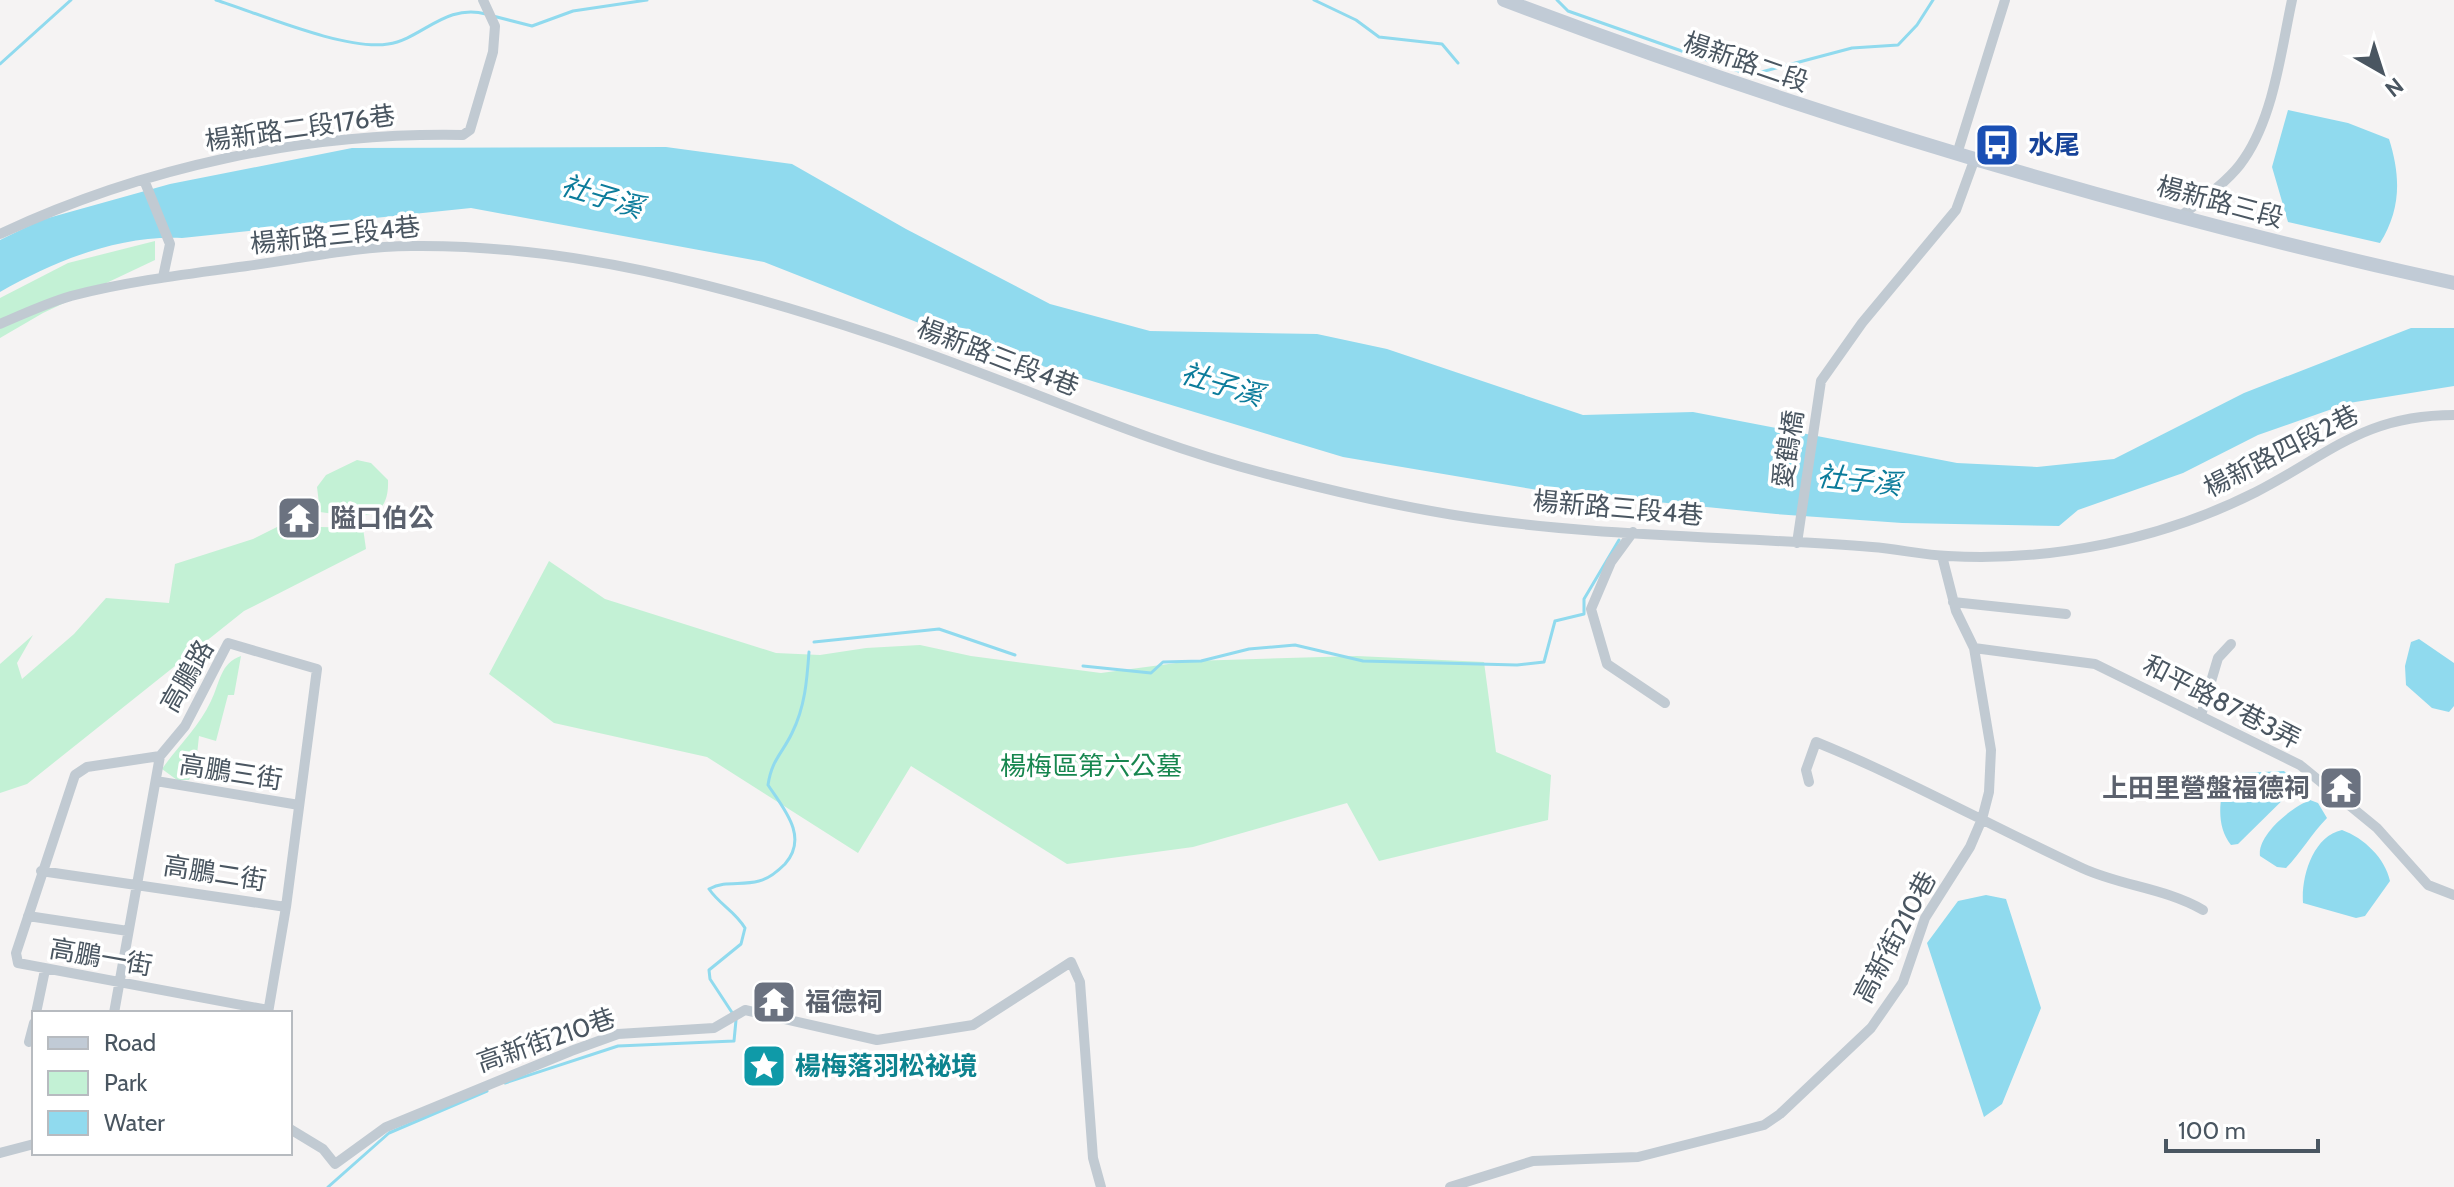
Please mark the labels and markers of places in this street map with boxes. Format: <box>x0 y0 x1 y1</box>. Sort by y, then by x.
bus stop icon: 水尾 <box>1973 121 2021 169</box>
place label: 水尾 <box>2028 129 2080 161</box>
temple icon: 隘口伯公 <box>275 494 323 542</box>
place label: 隘口伯公 <box>330 502 434 534</box>
temple icon: 上田里營盤福德祠 <box>2317 764 2365 812</box>
place label: 上田里營盤福德祠 <box>2102 772 2310 804</box>
temple icon: 福德祠 <box>750 978 798 1026</box>
place label: 福德祠 <box>805 986 883 1018</box>
place icon: 楊梅落羽松祕境 <box>740 1042 788 1090</box>
place label: 楊梅落羽松祕境 <box>795 1050 977 1082</box>

